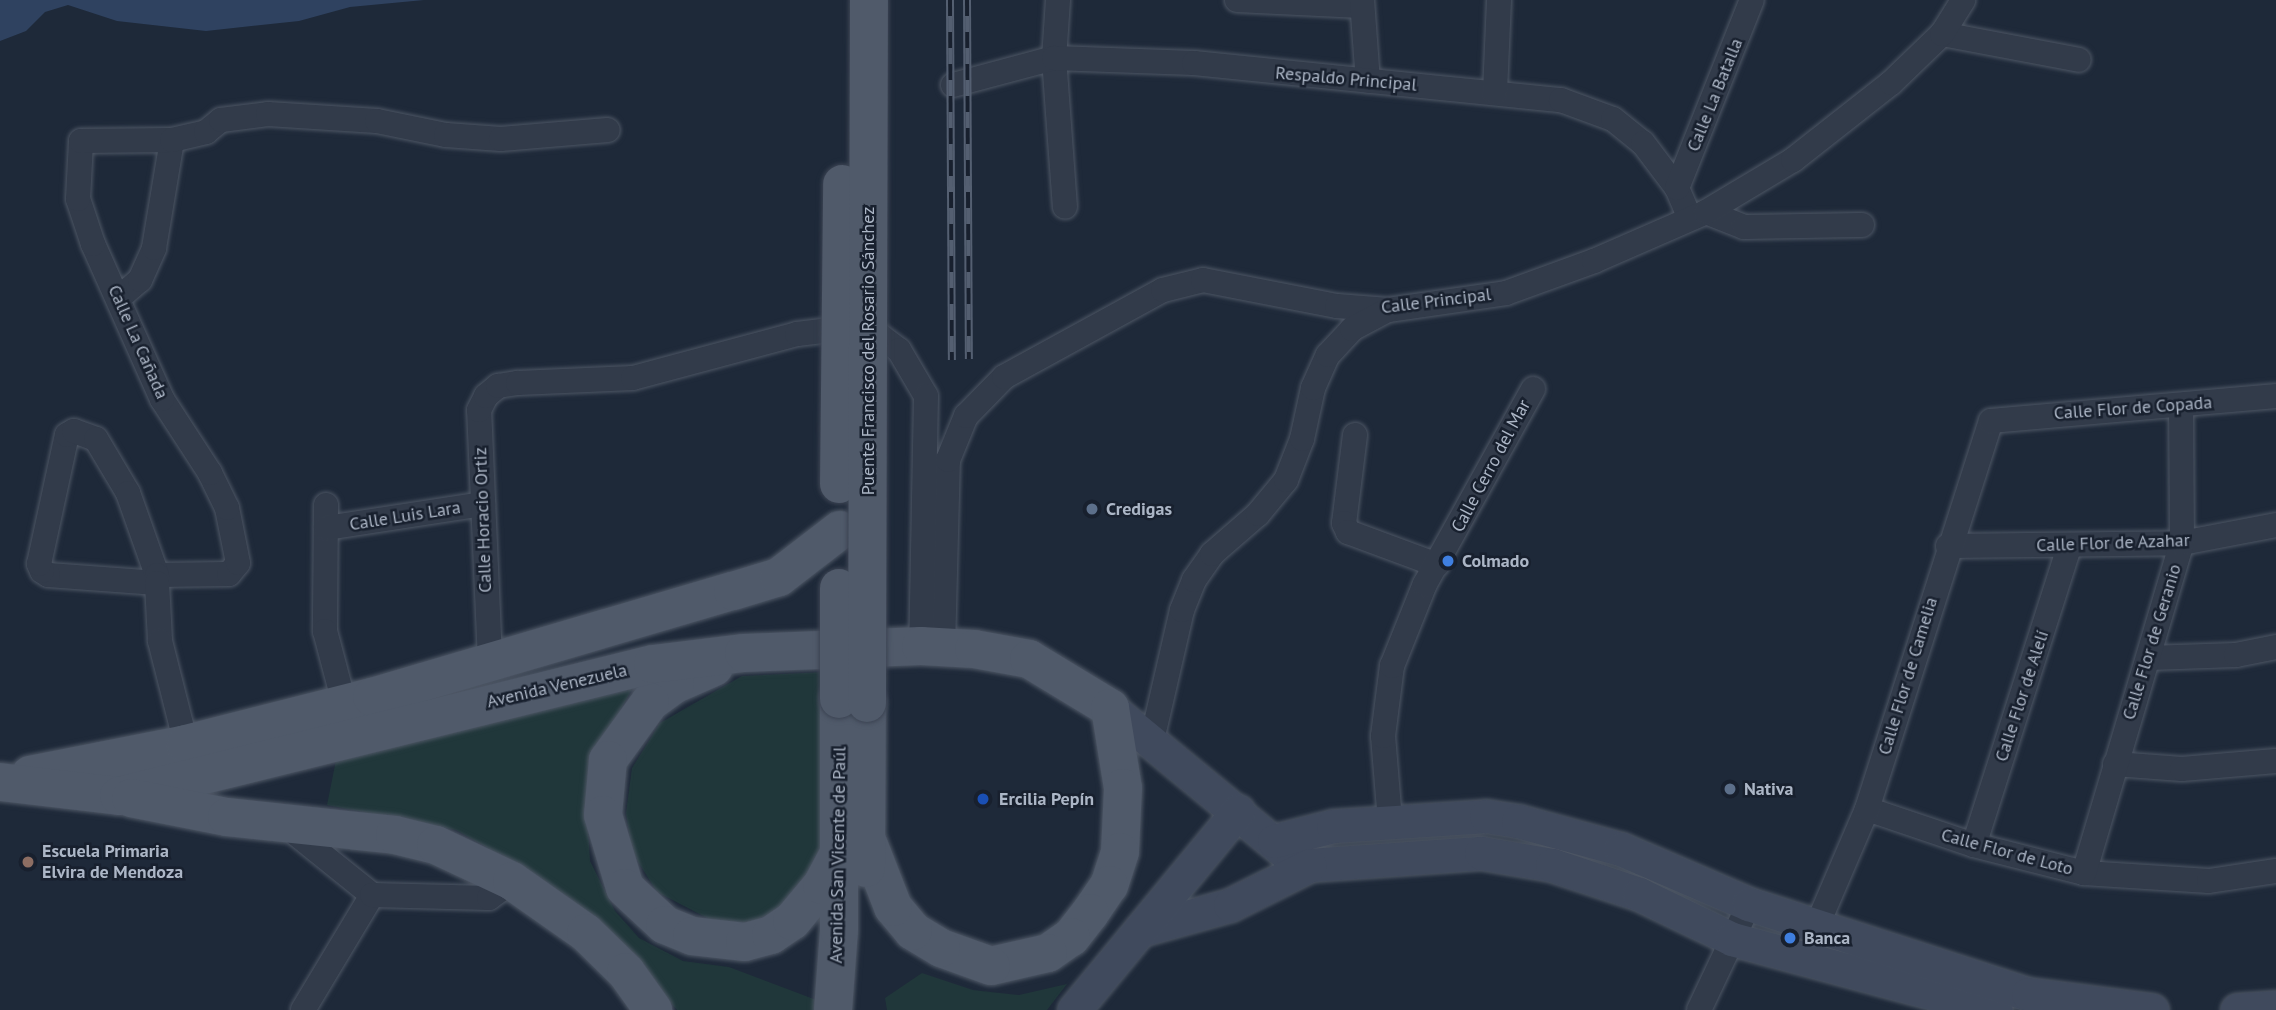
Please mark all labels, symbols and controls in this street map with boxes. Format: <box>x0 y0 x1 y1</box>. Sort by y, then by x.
street label: Calle La Batalla <box>1683 35 1747 155</box>
street label: Respaldo Principal <box>1274 62 1418 96</box>
street label: Puente Francisco del Rosario Sánchez <box>857 207 879 495</box>
street label: Calle La Cañada <box>103 282 173 402</box>
street label: Calle Principal <box>1380 284 1492 318</box>
street label: Calle Flor de Copada <box>2053 392 2213 424</box>
street label: Calle Cerro del Mar <box>1447 396 1535 536</box>
street label: Calle Horacio Ortiz <box>470 447 496 593</box>
street label: Calle Luis Lara <box>348 497 462 535</box>
place label: Credigas <box>1106 498 1172 520</box>
marker: Credigas <box>1084 501 1100 517</box>
street label: Calle Flor de Azahar <box>2036 530 2190 556</box>
place label: Colmado <box>1462 550 1529 572</box>
marker: Colmado <box>1440 553 1456 569</box>
street label: Calle Flor de Geranio <box>2118 562 2186 722</box>
street label: Calle Flor de Camelia <box>1874 595 1942 757</box>
street label: Calle Flor de Alelí <box>1991 627 2053 765</box>
street label: Avenida Venezuela <box>485 659 629 713</box>
street label: Avenida San Vicente de Paúl <box>825 746 851 964</box>
place label: Nativa <box>1744 778 1793 800</box>
marker: Nativa <box>1722 781 1738 797</box>
place label: Ercilia Pepín <box>999 788 1094 810</box>
marker: Ercilia Pepín <box>973 789 993 809</box>
street label: Calle Flor de Loto <box>1939 824 2075 880</box>
place label: Escuela Primaria Elvira de Mendoza <box>42 841 183 884</box>
marker: Escuela Primaria Elvira de Mendoza <box>20 854 36 870</box>
place label: Banca <box>1804 927 1850 949</box>
marker: Banca <box>1782 930 1798 946</box>

